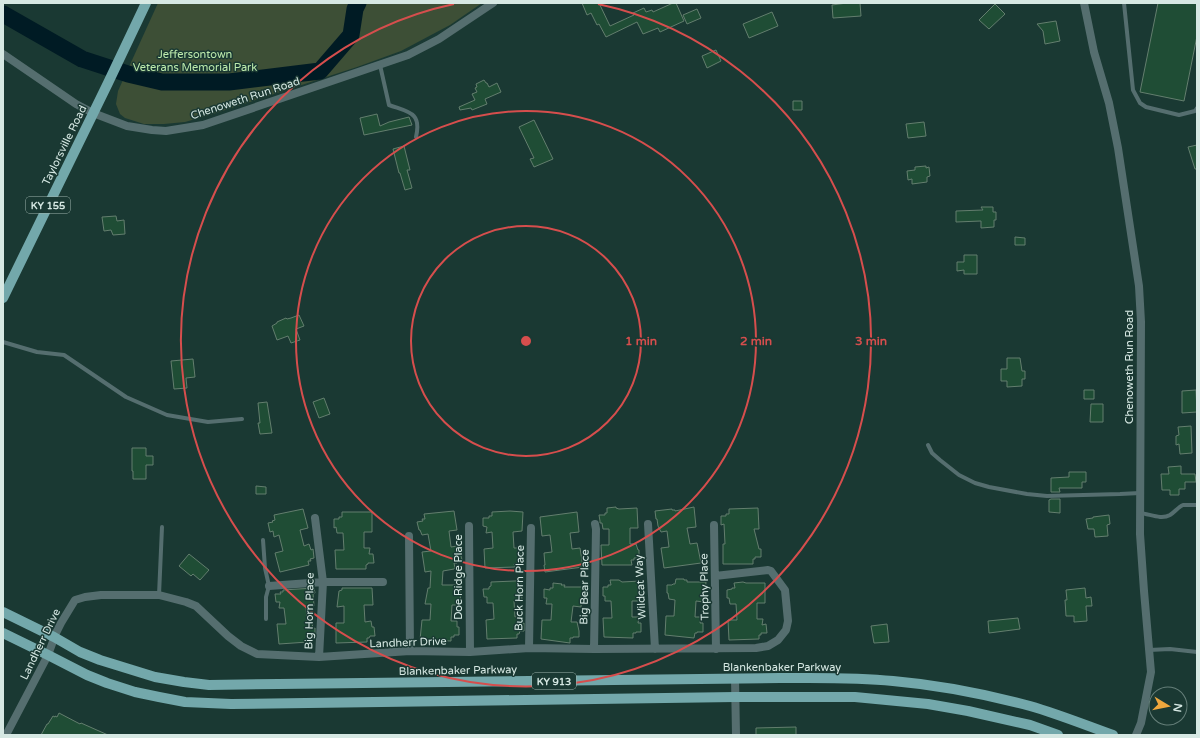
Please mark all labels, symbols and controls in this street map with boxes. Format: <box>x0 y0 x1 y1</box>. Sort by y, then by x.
park label: Jeffersontown Veterans Memorial Park <box>133 48 257 74</box>
street label: Chenoweth Run Road <box>189 75 302 122</box>
street label: Taylorsville Road <box>39 103 89 187</box>
road number: KY 155 <box>26 197 70 213</box>
street label: Chenoweth Run Road <box>1123 310 1136 424</box>
centre of rings <box>519 334 533 348</box>
text: 1 min <box>625 334 657 348</box>
text: 2 min <box>740 334 772 348</box>
text: 3 min <box>855 334 887 348</box>
street label: Doe Ridge Place <box>452 534 465 620</box>
street label: Buck Horn Place <box>512 545 527 631</box>
street label: Big Bear Place <box>577 549 592 625</box>
street label: Trophy Place <box>697 553 712 621</box>
street label: Wildcat Way <box>632 554 649 620</box>
street label: Big Horn Place <box>302 572 317 650</box>
street label: Landherr Drive <box>18 607 63 682</box>
street label: Landherr Drive <box>369 635 447 650</box>
street label: Blankenbaker Parkway <box>723 661 841 674</box>
street label: Blankenbaker Parkway <box>399 663 517 678</box>
road number: KY 913 <box>532 673 576 689</box>
north arrow <box>1148 686 1188 726</box>
text: N <box>1170 702 1185 713</box>

